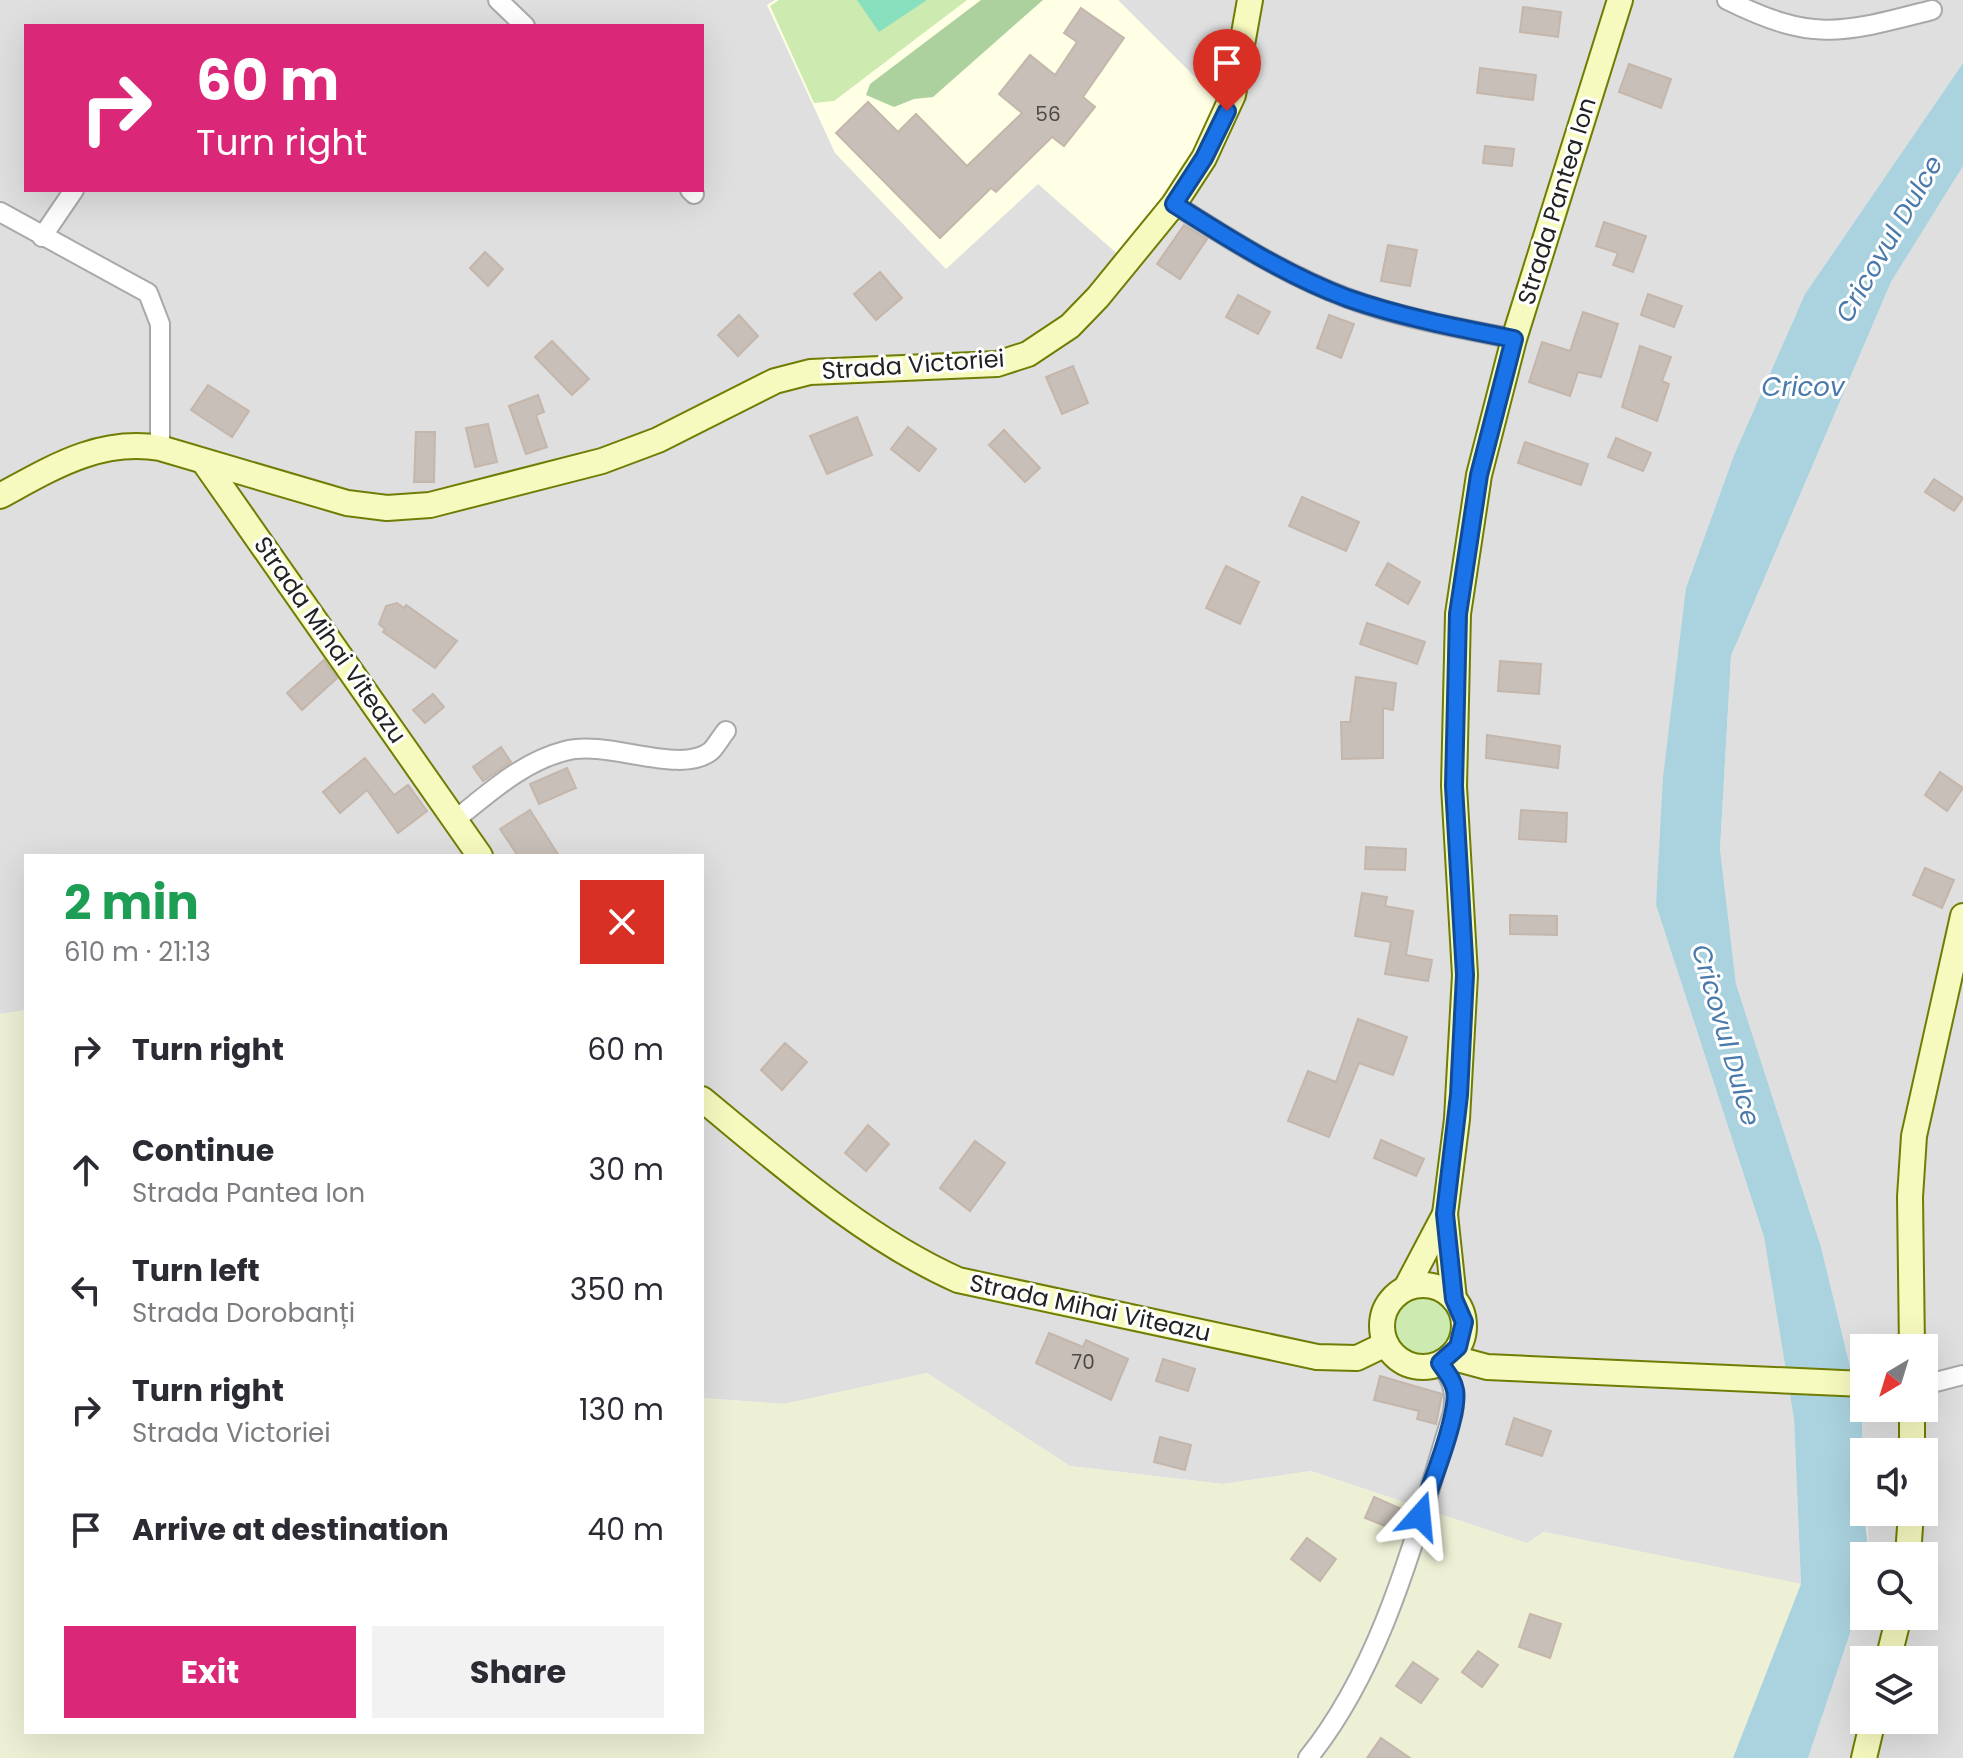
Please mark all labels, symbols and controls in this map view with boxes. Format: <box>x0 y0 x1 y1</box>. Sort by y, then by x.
pin <box>1193 29 1261 111</box>
text: 60 m <box>196 41 339 120</box>
icon: arrive <box>1205 41 1249 85</box>
icon: right <box>64 56 168 160</box>
street label: Strada Pantea Ion <box>1509 93 1604 309</box>
house number: 56 <box>1035 100 1061 128</box>
text: Turn right <box>196 117 367 168</box>
water label: Cricovul Dulce <box>1827 149 1951 329</box>
street label: Strada Victoriei <box>820 342 1006 387</box>
water label: Cricov <box>1761 369 1846 405</box>
street label: Strada Mihai Viteazu <box>246 530 414 750</box>
text: 2 min <box>64 869 199 936</box>
button: close <box>580 880 664 964</box>
text: 610 m · 21:13 <box>64 934 211 970</box>
water label: Cricovul Dulce <box>1683 940 1769 1130</box>
icon: right <box>64 1028 108 1072</box>
text: Turn right <box>132 1028 284 1071</box>
text: 60 m <box>587 1028 664 1071</box>
text: Continue <box>132 1129 274 1172</box>
icon: ahead <box>64 1148 108 1192</box>
text: 30 m <box>589 1148 664 1191</box>
text: Strada Pantea Ion <box>132 1175 365 1211</box>
text: Turn left <box>132 1249 260 1292</box>
street label: Strada Mihai Viteazu <box>967 1266 1214 1349</box>
icon: left <box>64 1268 108 1312</box>
text: 350 m <box>570 1268 664 1311</box>
text: Strada Dorobanți <box>132 1295 355 1331</box>
north arrow <box>1850 1334 1938 1422</box>
map controls <box>1850 1334 1938 1734</box>
house number: 70 <box>1071 1348 1095 1376</box>
text: Turn right <box>132 1369 284 1412</box>
icon: right <box>64 1388 108 1432</box>
text: 130 m <box>579 1388 664 1431</box>
text: Strada Victoriei <box>132 1415 331 1451</box>
button: sound <box>1850 1438 1938 1526</box>
position arrow <box>1378 1474 1462 1558</box>
icon: arrive <box>64 1508 108 1552</box>
text: Arrive at destination <box>132 1508 449 1551</box>
text: 40 m <box>587 1508 664 1551</box>
button: search <box>1850 1542 1938 1630</box>
button: Exit <box>64 1626 356 1718</box>
button: Share <box>372 1626 664 1718</box>
button: layers <box>1850 1646 1938 1734</box>

